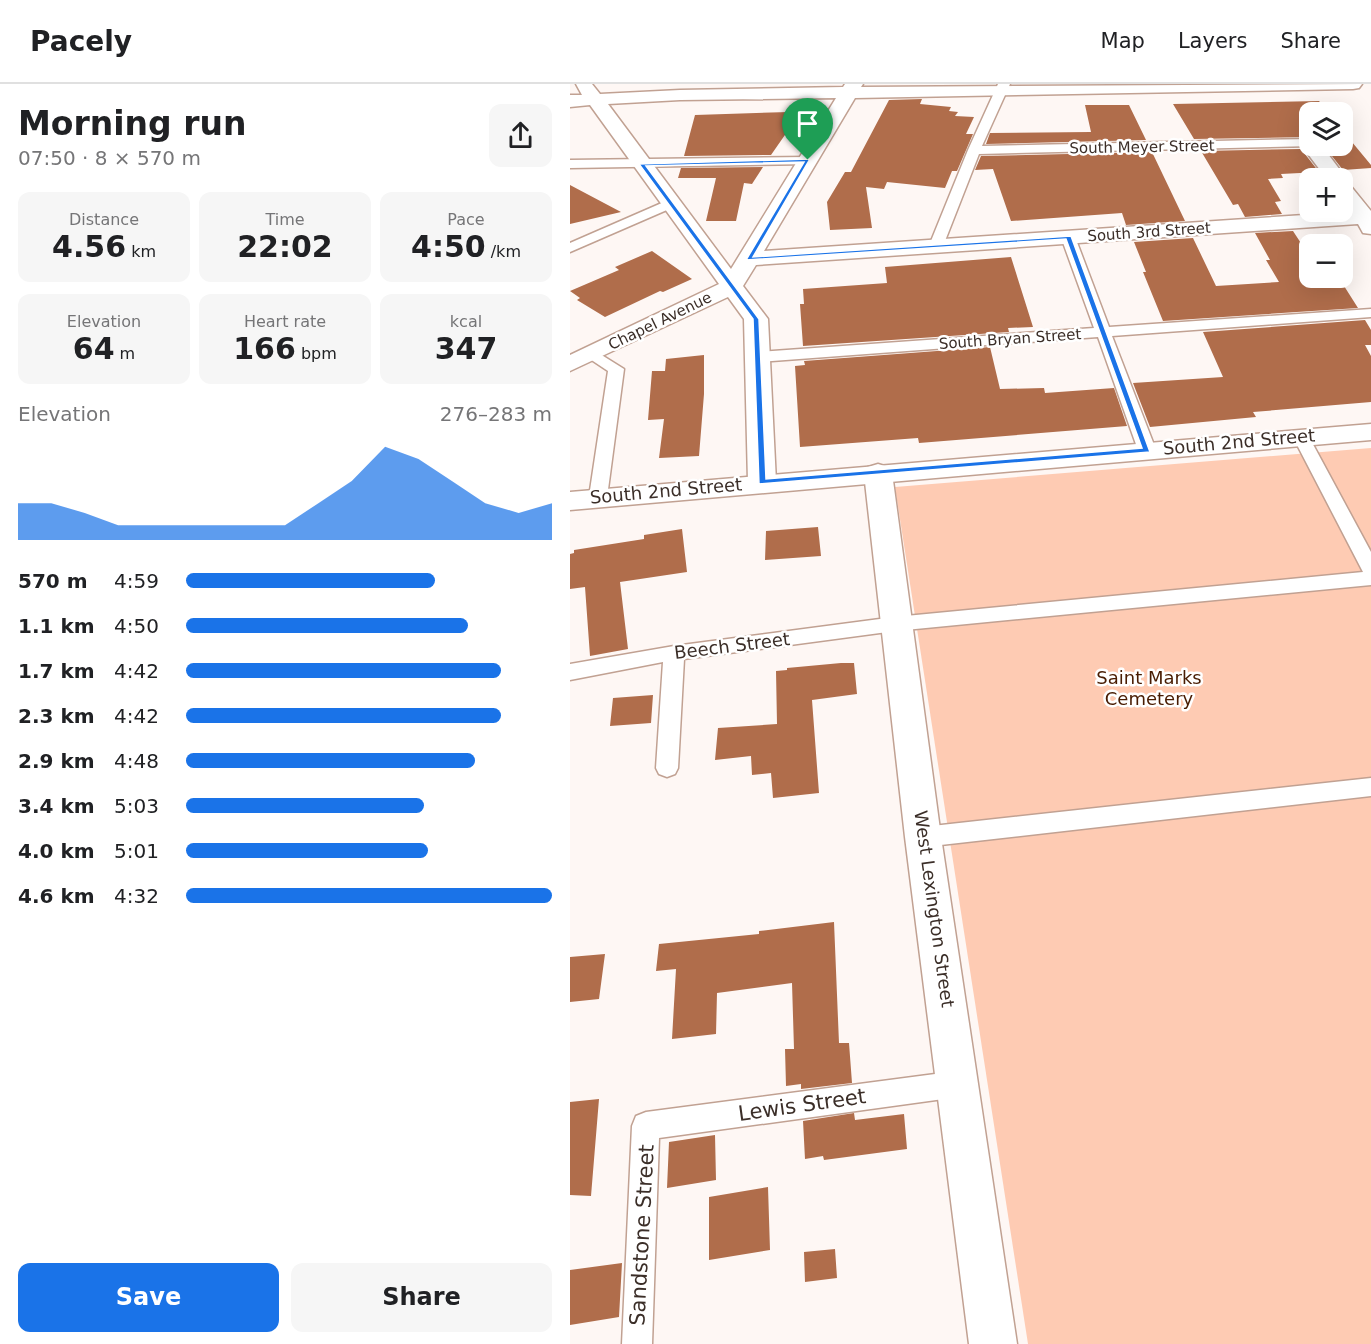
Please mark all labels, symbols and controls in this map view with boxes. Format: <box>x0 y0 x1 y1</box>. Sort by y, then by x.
text: Pacely <box>30 25 132 58</box>
text: Map <box>1101 29 1145 53</box>
text: Layers <box>1178 29 1247 53</box>
text: Share <box>1280 29 1341 53</box>
pin <box>782 98 833 160</box>
map controls <box>1299 102 1353 288</box>
button: layers <box>1299 102 1353 156</box>
text: Morning run <box>18 104 246 143</box>
button: share <box>489 104 552 167</box>
icon: arrive <box>791 107 824 140</box>
street label: South Meyer Street <box>1069 137 1215 157</box>
text: 07:50 · 8 × 570 m <box>18 146 201 170</box>
button: + <box>1299 168 1353 222</box>
text: Distance <box>69 210 139 229</box>
text: Time <box>265 210 305 229</box>
text: Pace <box>447 210 485 229</box>
street label: South 3rd Street <box>1087 219 1211 245</box>
text: 4.56 <box>52 229 126 264</box>
text: 22:02 <box>237 229 333 264</box>
text: 4:50 <box>411 229 486 264</box>
button: − <box>1299 234 1353 288</box>
text: km <box>126 242 156 261</box>
text: /km <box>486 242 521 261</box>
street label: Chapel Avenue <box>605 288 715 354</box>
text: Elevation <box>67 312 141 331</box>
text: Heart rate <box>244 312 326 331</box>
text: kcal <box>450 312 482 331</box>
street label: South Bryan Street <box>938 325 1082 353</box>
text: 64 <box>73 331 115 366</box>
text: 166 <box>233 331 296 366</box>
text: 347 <box>435 331 497 366</box>
text: m <box>115 344 135 363</box>
text: bpm <box>296 344 337 363</box>
text: Elevation <box>18 402 111 426</box>
text: 276–283 m <box>440 402 552 426</box>
street label: South 2nd Street <box>1162 424 1316 459</box>
street label: South 2nd Street <box>589 473 743 508</box>
text: 570 m <box>18 569 88 593</box>
text: 4:59 <box>114 569 159 593</box>
text: 1.1 km <box>18 614 95 638</box>
text: 4:50 <box>114 614 159 638</box>
street label: Beech Street <box>673 628 791 663</box>
text: 1.7 km <box>18 659 95 683</box>
text: 4:42 <box>114 659 159 683</box>
park label: Saint Marks Cemetery <box>1096 667 1202 709</box>
text: 2.3 km <box>18 704 95 728</box>
text: 4:42 <box>114 704 159 728</box>
text: 2.9 km <box>18 749 95 773</box>
text: 4:48 <box>114 749 159 773</box>
text: 3.4 km <box>18 794 95 818</box>
text: 5:03 <box>114 794 159 818</box>
street label: West Lexington Street <box>910 809 959 1009</box>
text: 4.0 km <box>18 839 95 863</box>
text: 5:01 <box>114 839 159 863</box>
text: 4.6 km <box>18 884 95 908</box>
text: 4:32 <box>114 884 159 908</box>
street label: Lewis Street <box>737 1084 867 1126</box>
street label: Sandstone Street <box>625 1144 659 1326</box>
button: Save <box>18 1263 279 1332</box>
button: Share <box>291 1263 552 1332</box>

